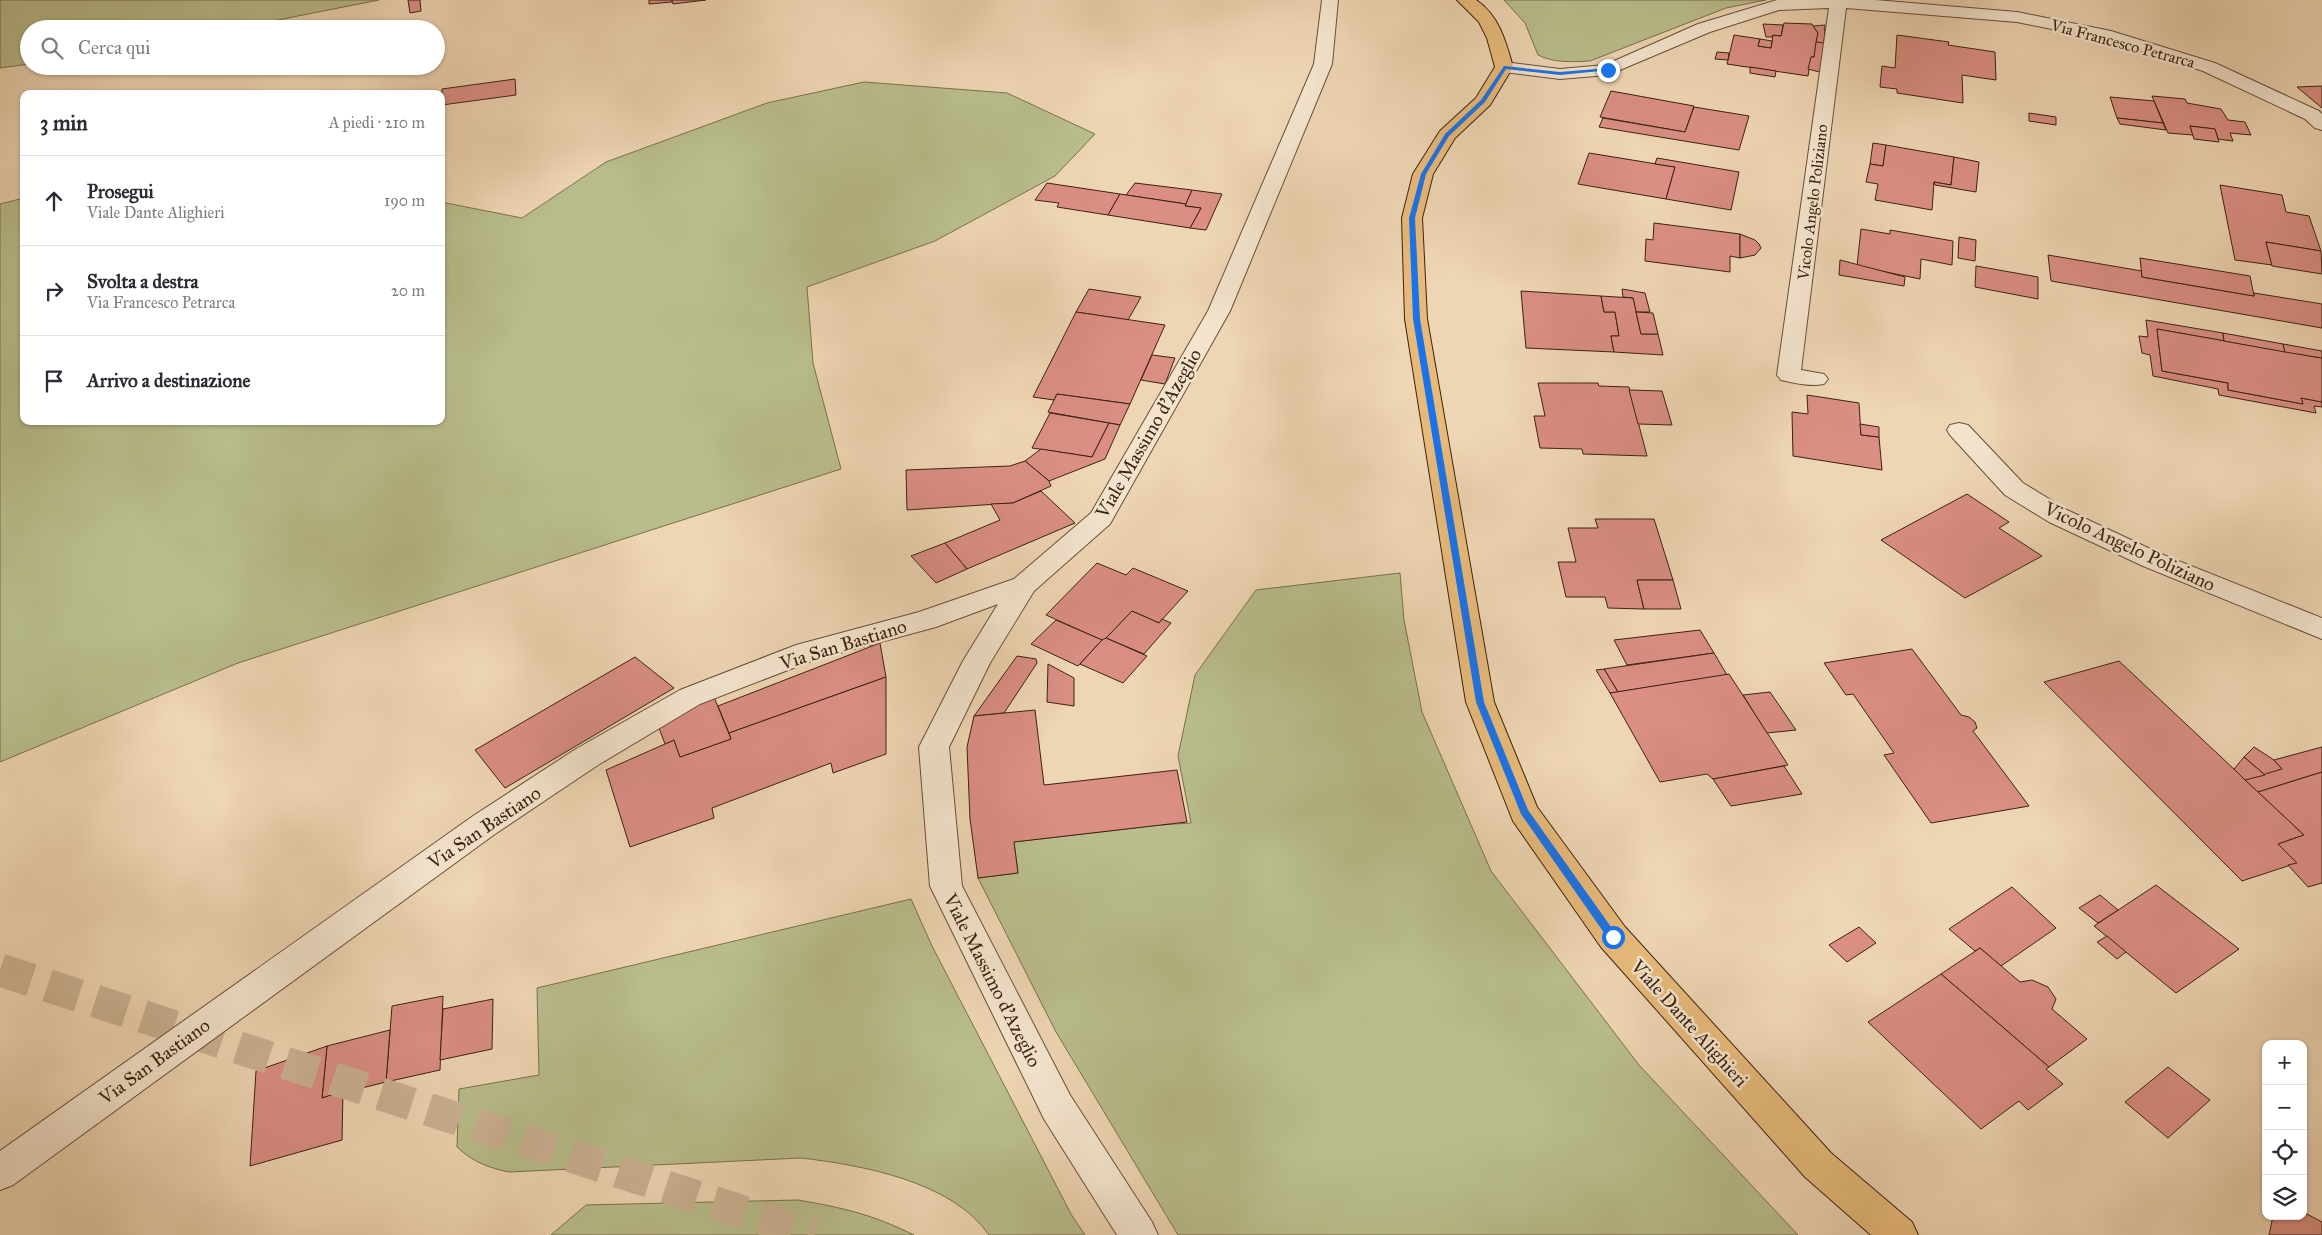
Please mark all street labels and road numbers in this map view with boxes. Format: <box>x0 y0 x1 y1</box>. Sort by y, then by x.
street label: Via Francesco Petrarca <box>2048 15 2197 72</box>
street label: Vicolo Angelo Poliziano <box>1793 123 1832 282</box>
street label: Viale Massimo d'Azeglio <box>1090 344 1207 523</box>
street label: Vicolo Angelo Poliziano <box>2039 496 2219 597</box>
street label: Via San Bastiano <box>776 614 910 675</box>
street label: Via San Bastiano <box>423 781 545 874</box>
street label: Viale Massimo d'Azeglio <box>937 889 1046 1072</box>
street label: Viale Dante Alighieri <box>1625 954 1753 1092</box>
street label: Via San Bastiano <box>94 1013 214 1110</box>

